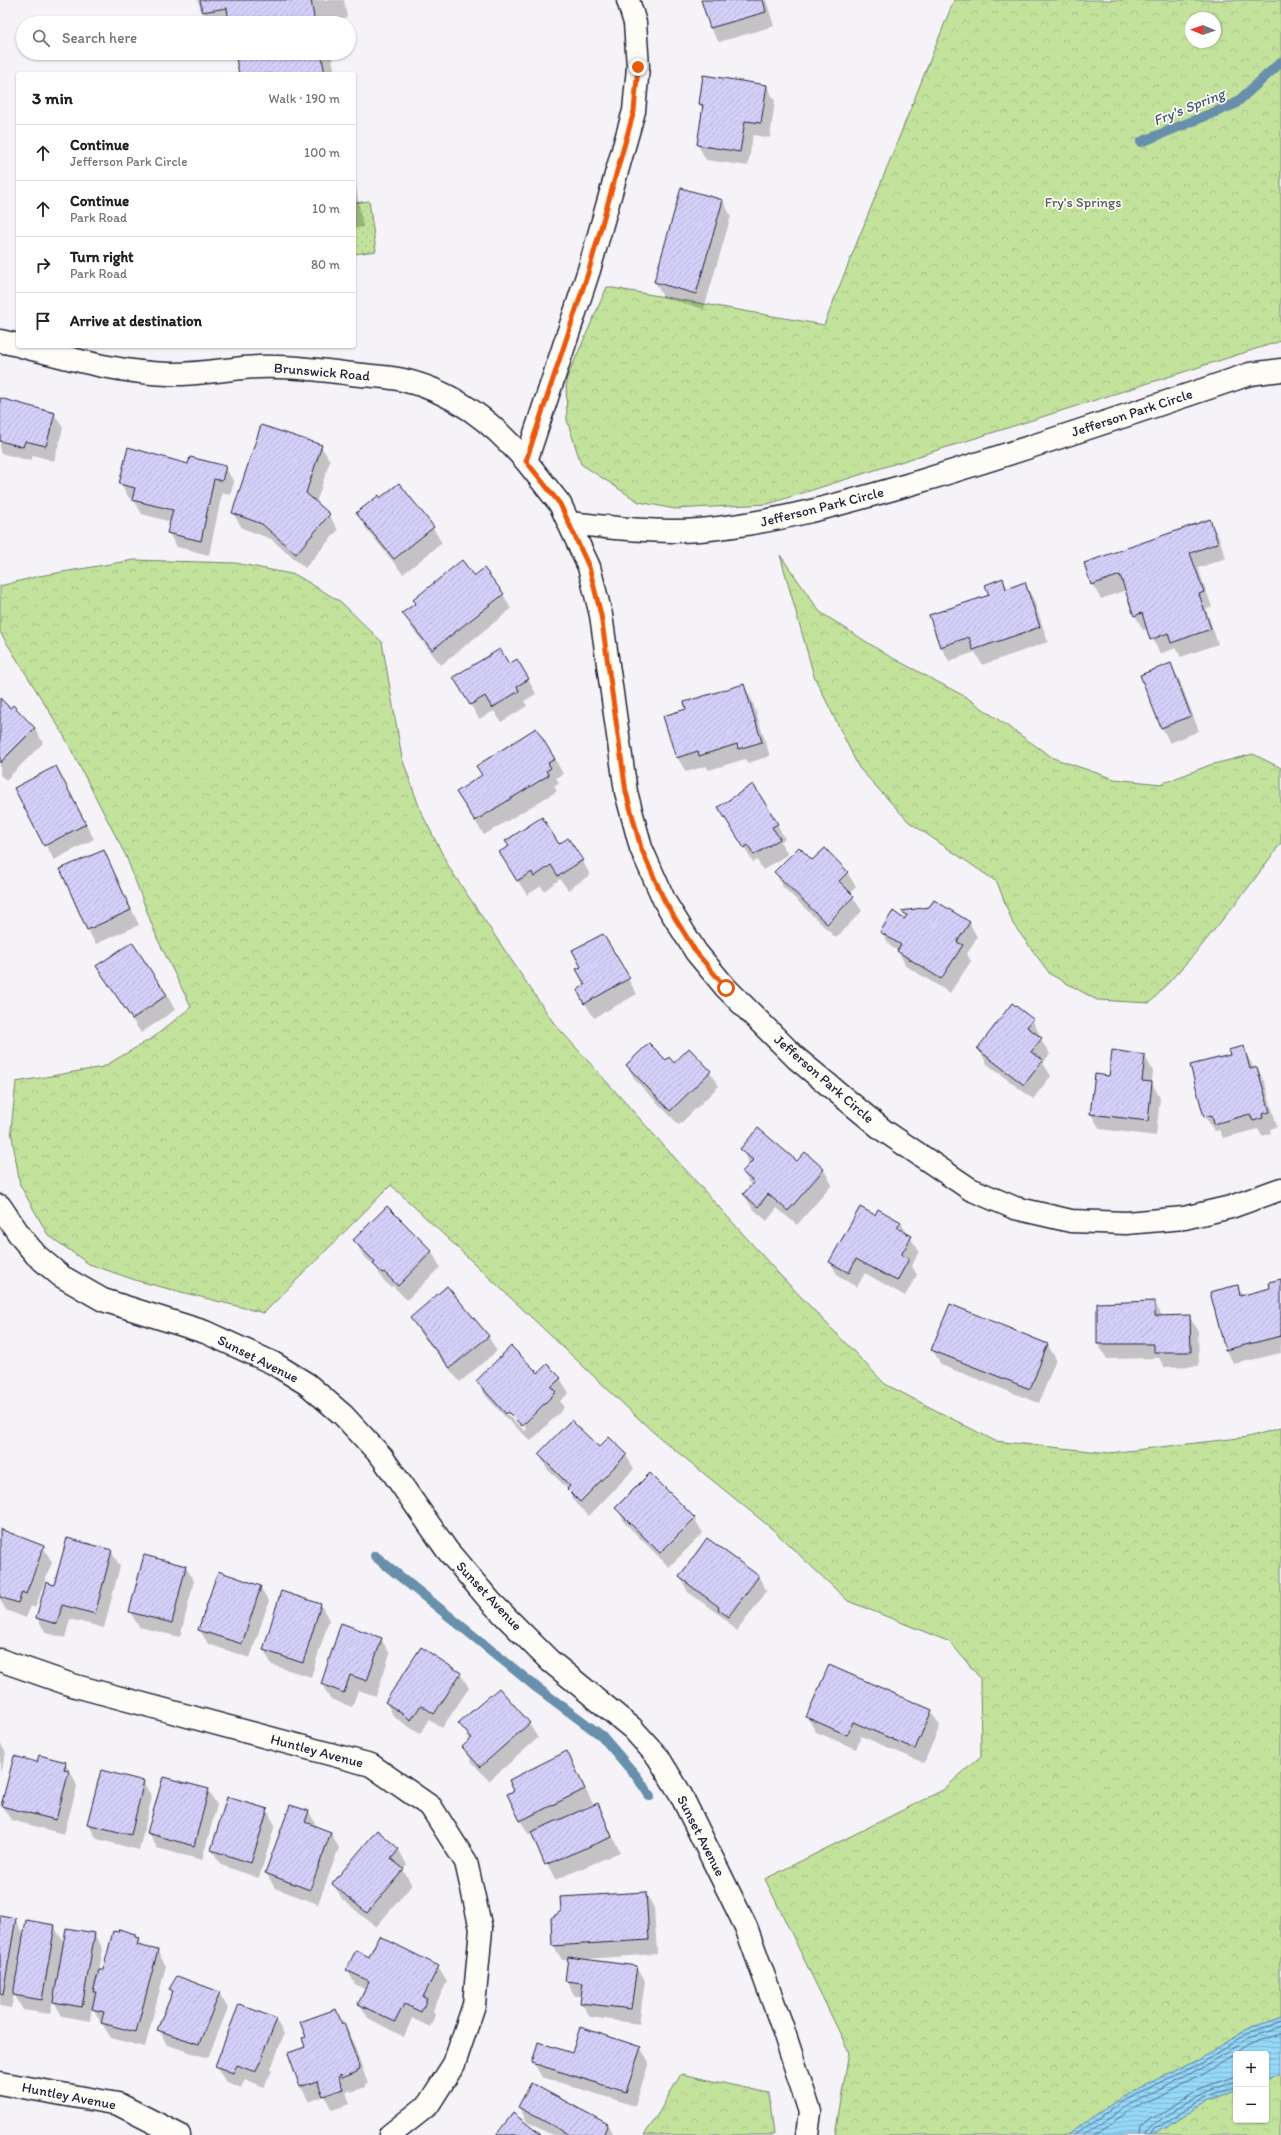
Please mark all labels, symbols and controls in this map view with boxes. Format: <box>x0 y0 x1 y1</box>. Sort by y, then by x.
north arrow <box>1185 12 1221 48</box>
search box <box>16 16 356 60</box>
icon: search <box>30 27 52 49</box>
text: Search here <box>62 29 137 47</box>
route end <box>629 58 647 76</box>
water label: Fry's Spring <box>1151 84 1230 129</box>
text: 3 min <box>32 88 73 108</box>
text: Walk · 190 m <box>269 91 340 106</box>
text: Continue <box>70 136 129 154</box>
icon: ahead <box>32 142 54 164</box>
text: 100 m <box>304 145 340 160</box>
text: Jefferson Park Circle <box>70 154 187 169</box>
text: Continue <box>70 192 129 210</box>
park label: Fry's Springs <box>1045 194 1121 211</box>
icon: ahead <box>32 198 54 220</box>
text: 10 m <box>312 201 340 216</box>
text: Park Road <box>70 210 127 225</box>
text: Turn right <box>70 248 134 266</box>
icon: right <box>32 254 54 276</box>
text: 80 m <box>311 257 340 272</box>
text: Park Road <box>70 266 127 281</box>
icon: arrive <box>32 310 54 332</box>
text: Arrive at destination <box>70 312 202 330</box>
street label: Brunswick Road <box>273 359 371 385</box>
street label: Jefferson Park Circle <box>1069 385 1195 441</box>
street label: Jefferson Park Circle <box>759 483 886 531</box>
route start <box>717 979 735 997</box>
street label: Jefferson Park Circle <box>771 1031 877 1127</box>
street label: Sunset Avenue <box>215 1331 302 1387</box>
street label: Sunset Avenue <box>453 1558 526 1634</box>
street label: Huntley Avenue <box>269 1730 366 1772</box>
street label: Sunset Avenue <box>673 1793 729 1880</box>
map controls <box>1233 2051 1269 2123</box>
button: + <box>1233 2051 1269 2087</box>
street label: Huntley Avenue <box>21 2079 118 2114</box>
button: − <box>1233 2087 1269 2123</box>

